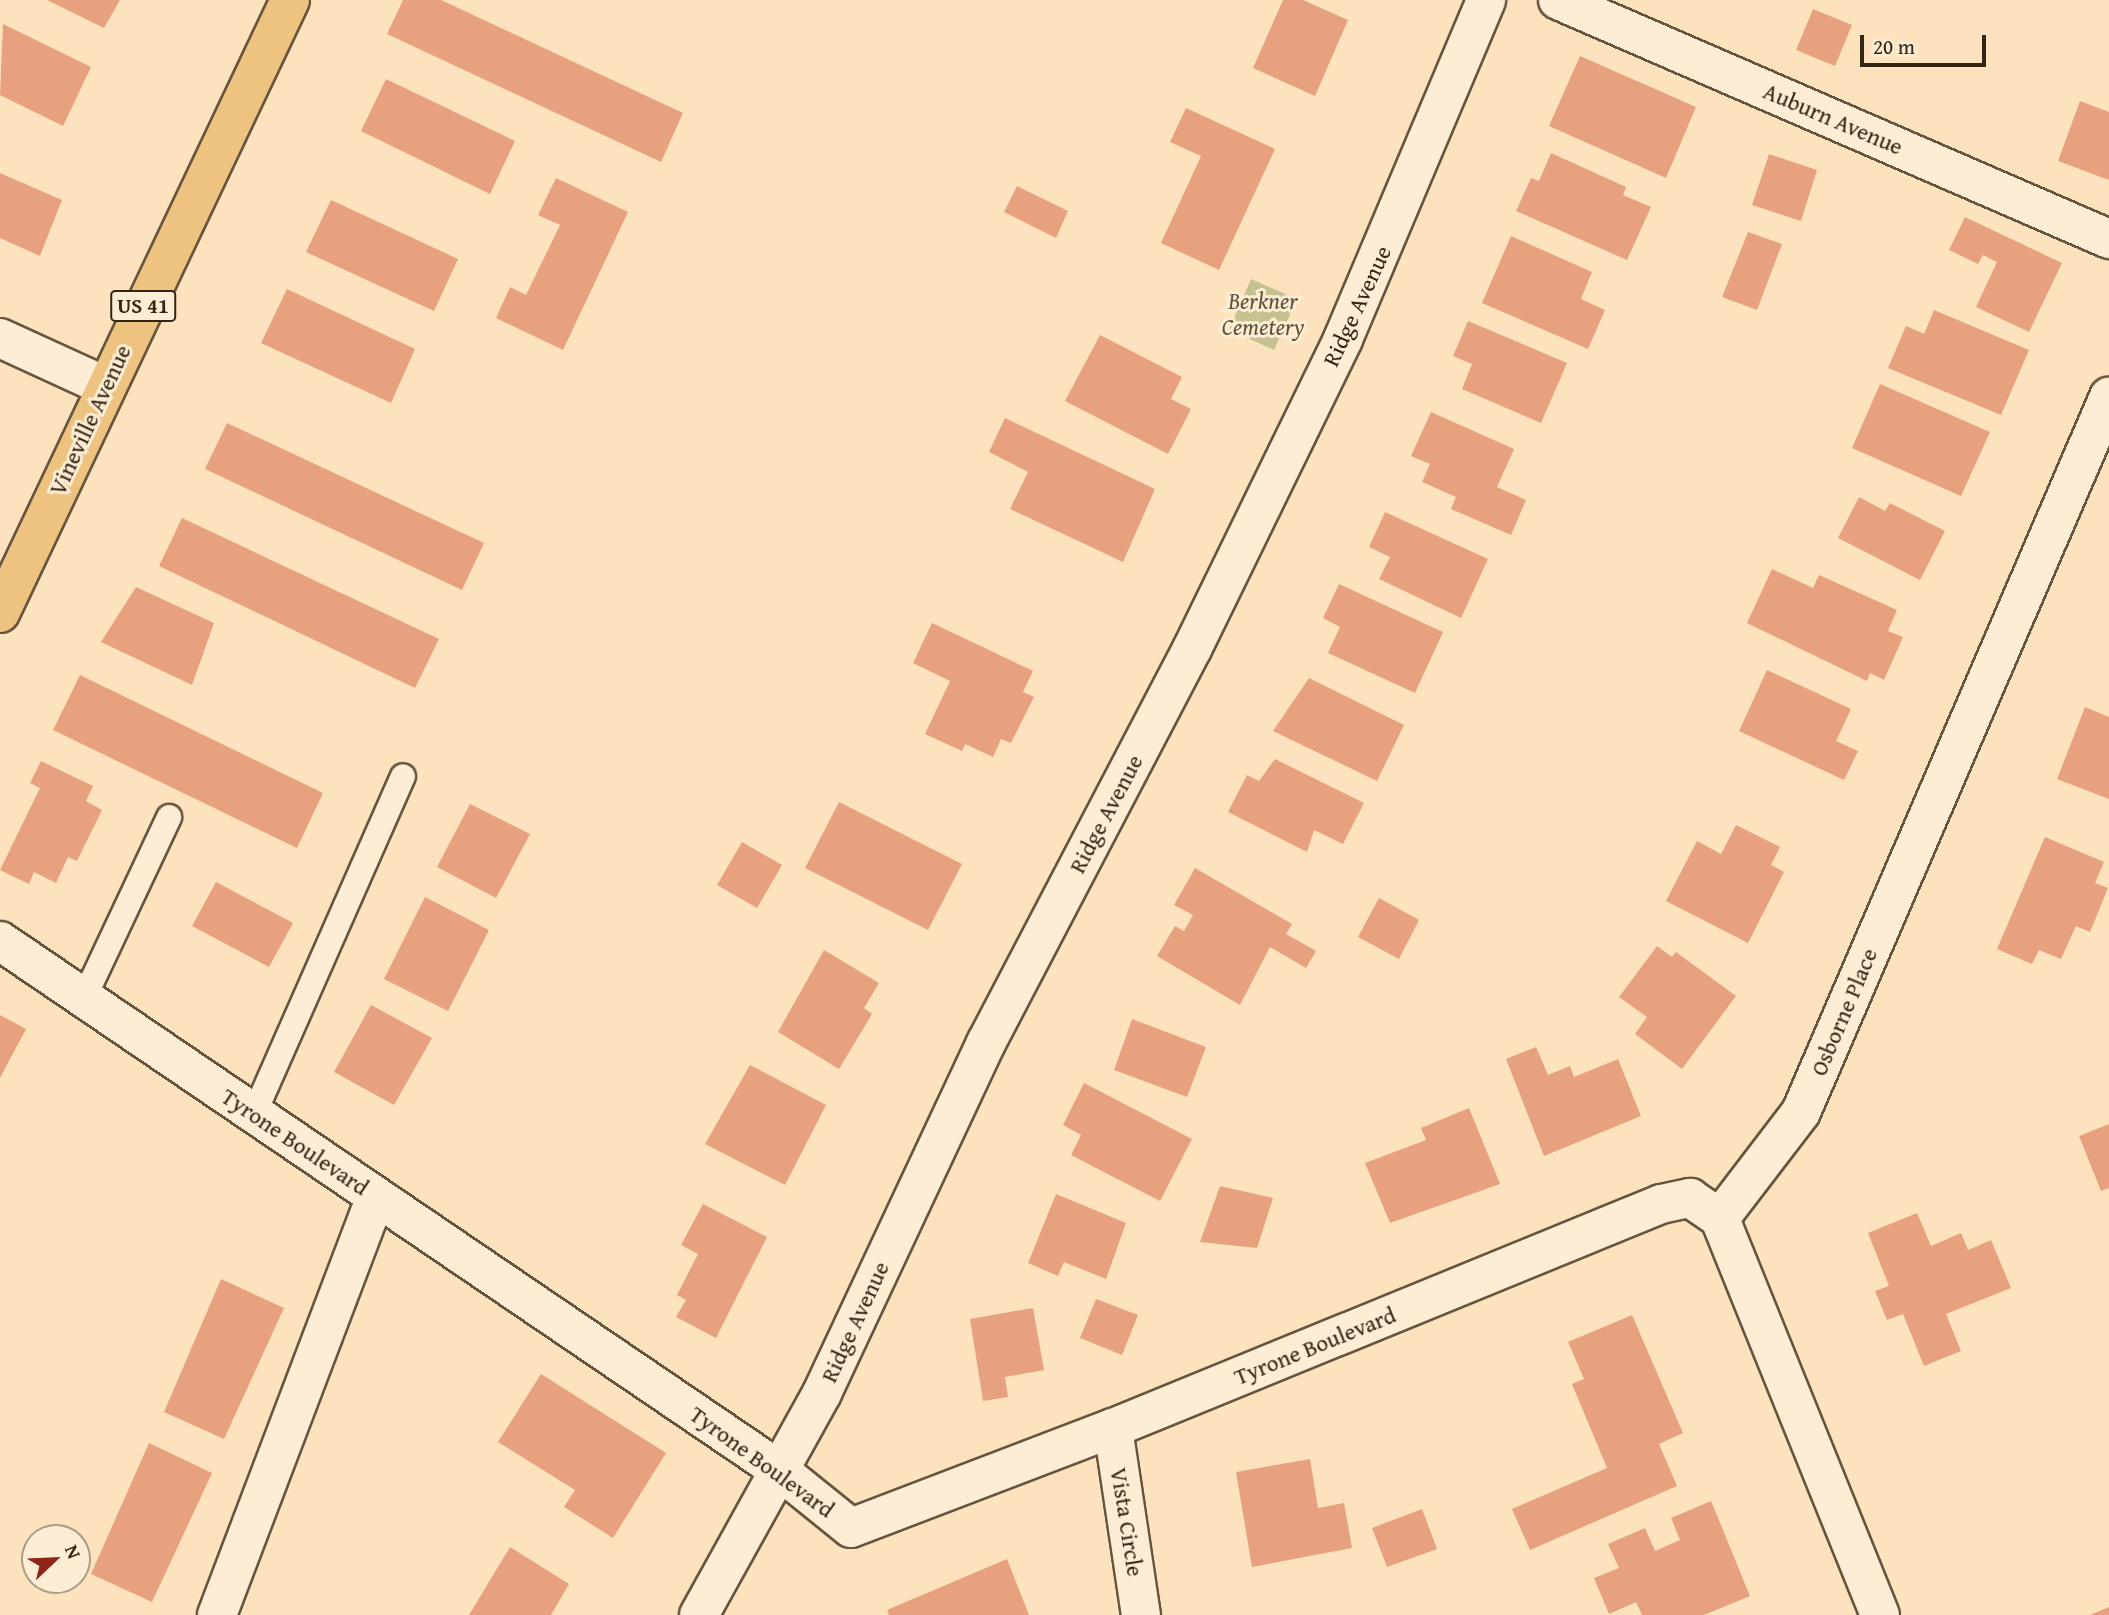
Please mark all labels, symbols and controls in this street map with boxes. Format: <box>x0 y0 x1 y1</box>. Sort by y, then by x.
scale bar <box>1864 21 1990 65</box>
text: 20 m <box>1873 31 1915 62</box>
street label: Auburn Avenue <box>1759 77 1907 161</box>
street label: Ridge Avenue <box>1317 241 1397 371</box>
park label: Berkner Cemetery <box>1222 287 1304 341</box>
road number: US 41 <box>110 288 176 324</box>
street label: Vineville Avenue <box>43 340 137 500</box>
street label: Ridge Avenue <box>1063 750 1149 878</box>
street label: Osborne Place <box>1805 944 1883 1080</box>
street label: Tyrone Boulevard <box>216 1083 374 1201</box>
street label: Ridge Avenue <box>815 1257 895 1387</box>
street label: Tyrone Boulevard <box>1230 1301 1400 1391</box>
street label: Tyrone Boulevard <box>684 1400 840 1524</box>
street label: Vista Circle <box>1105 1466 1149 1578</box>
north arrow <box>21 1524 91 1594</box>
text: N <box>58 1540 89 1563</box>

